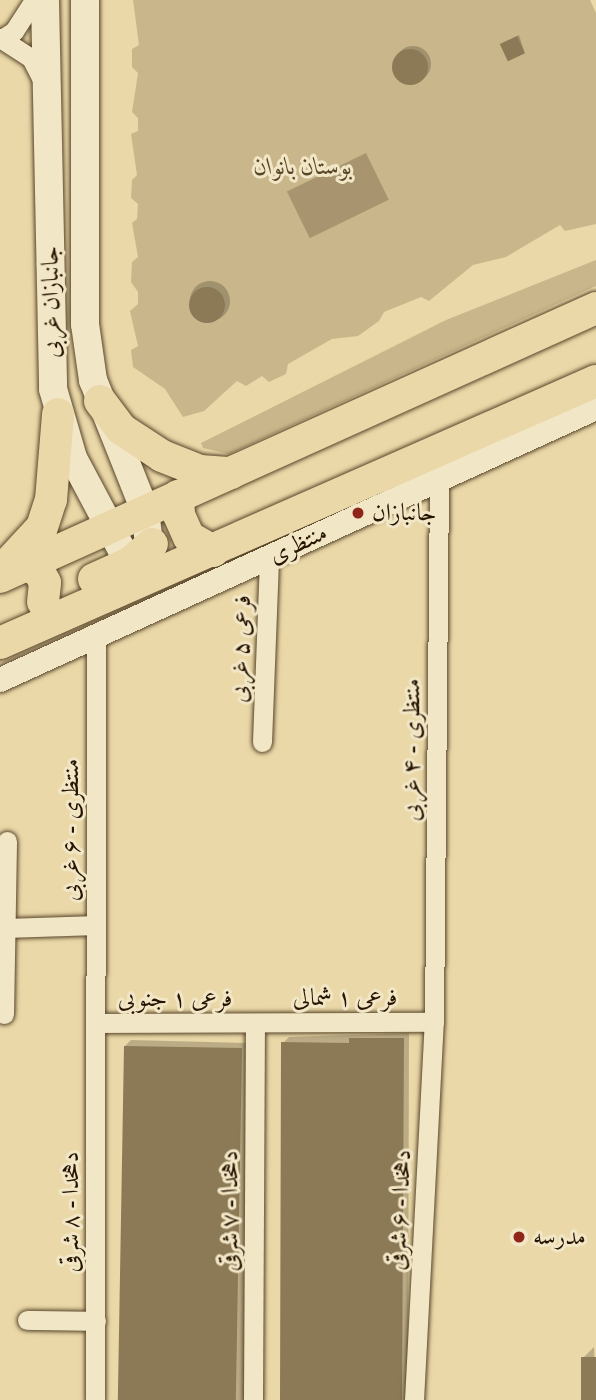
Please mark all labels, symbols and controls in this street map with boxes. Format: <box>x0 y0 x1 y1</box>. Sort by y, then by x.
park label: بوستان بانوان <box>254 153 352 181</box>
street label: جانبازان غربی <box>36 246 66 358</box>
place label: جانبازان <box>372 499 437 527</box>
marker: جانبازان <box>350 505 366 521</box>
street label: منتظری <box>264 518 332 570</box>
street label: فرعی ۵ غربی <box>225 595 257 703</box>
street label: منتظری - ۴ غربی <box>398 679 426 821</box>
street label: منتظری - ۶ غربی <box>57 759 85 901</box>
street label: فرعی ۱ شمالی <box>293 984 397 1012</box>
street label: فرعی ۱ جنوبی <box>118 985 232 1013</box>
street label: دهخدا - ۶ شرقی <box>382 1149 418 1271</box>
street label: دهخدا - ۷ شرقی <box>216 1151 244 1271</box>
street label: دهخدا - ۸ شرقی <box>57 1152 85 1272</box>
place label: مدرسه <box>533 1223 586 1251</box>
marker: مدرسه <box>511 1229 527 1245</box>

